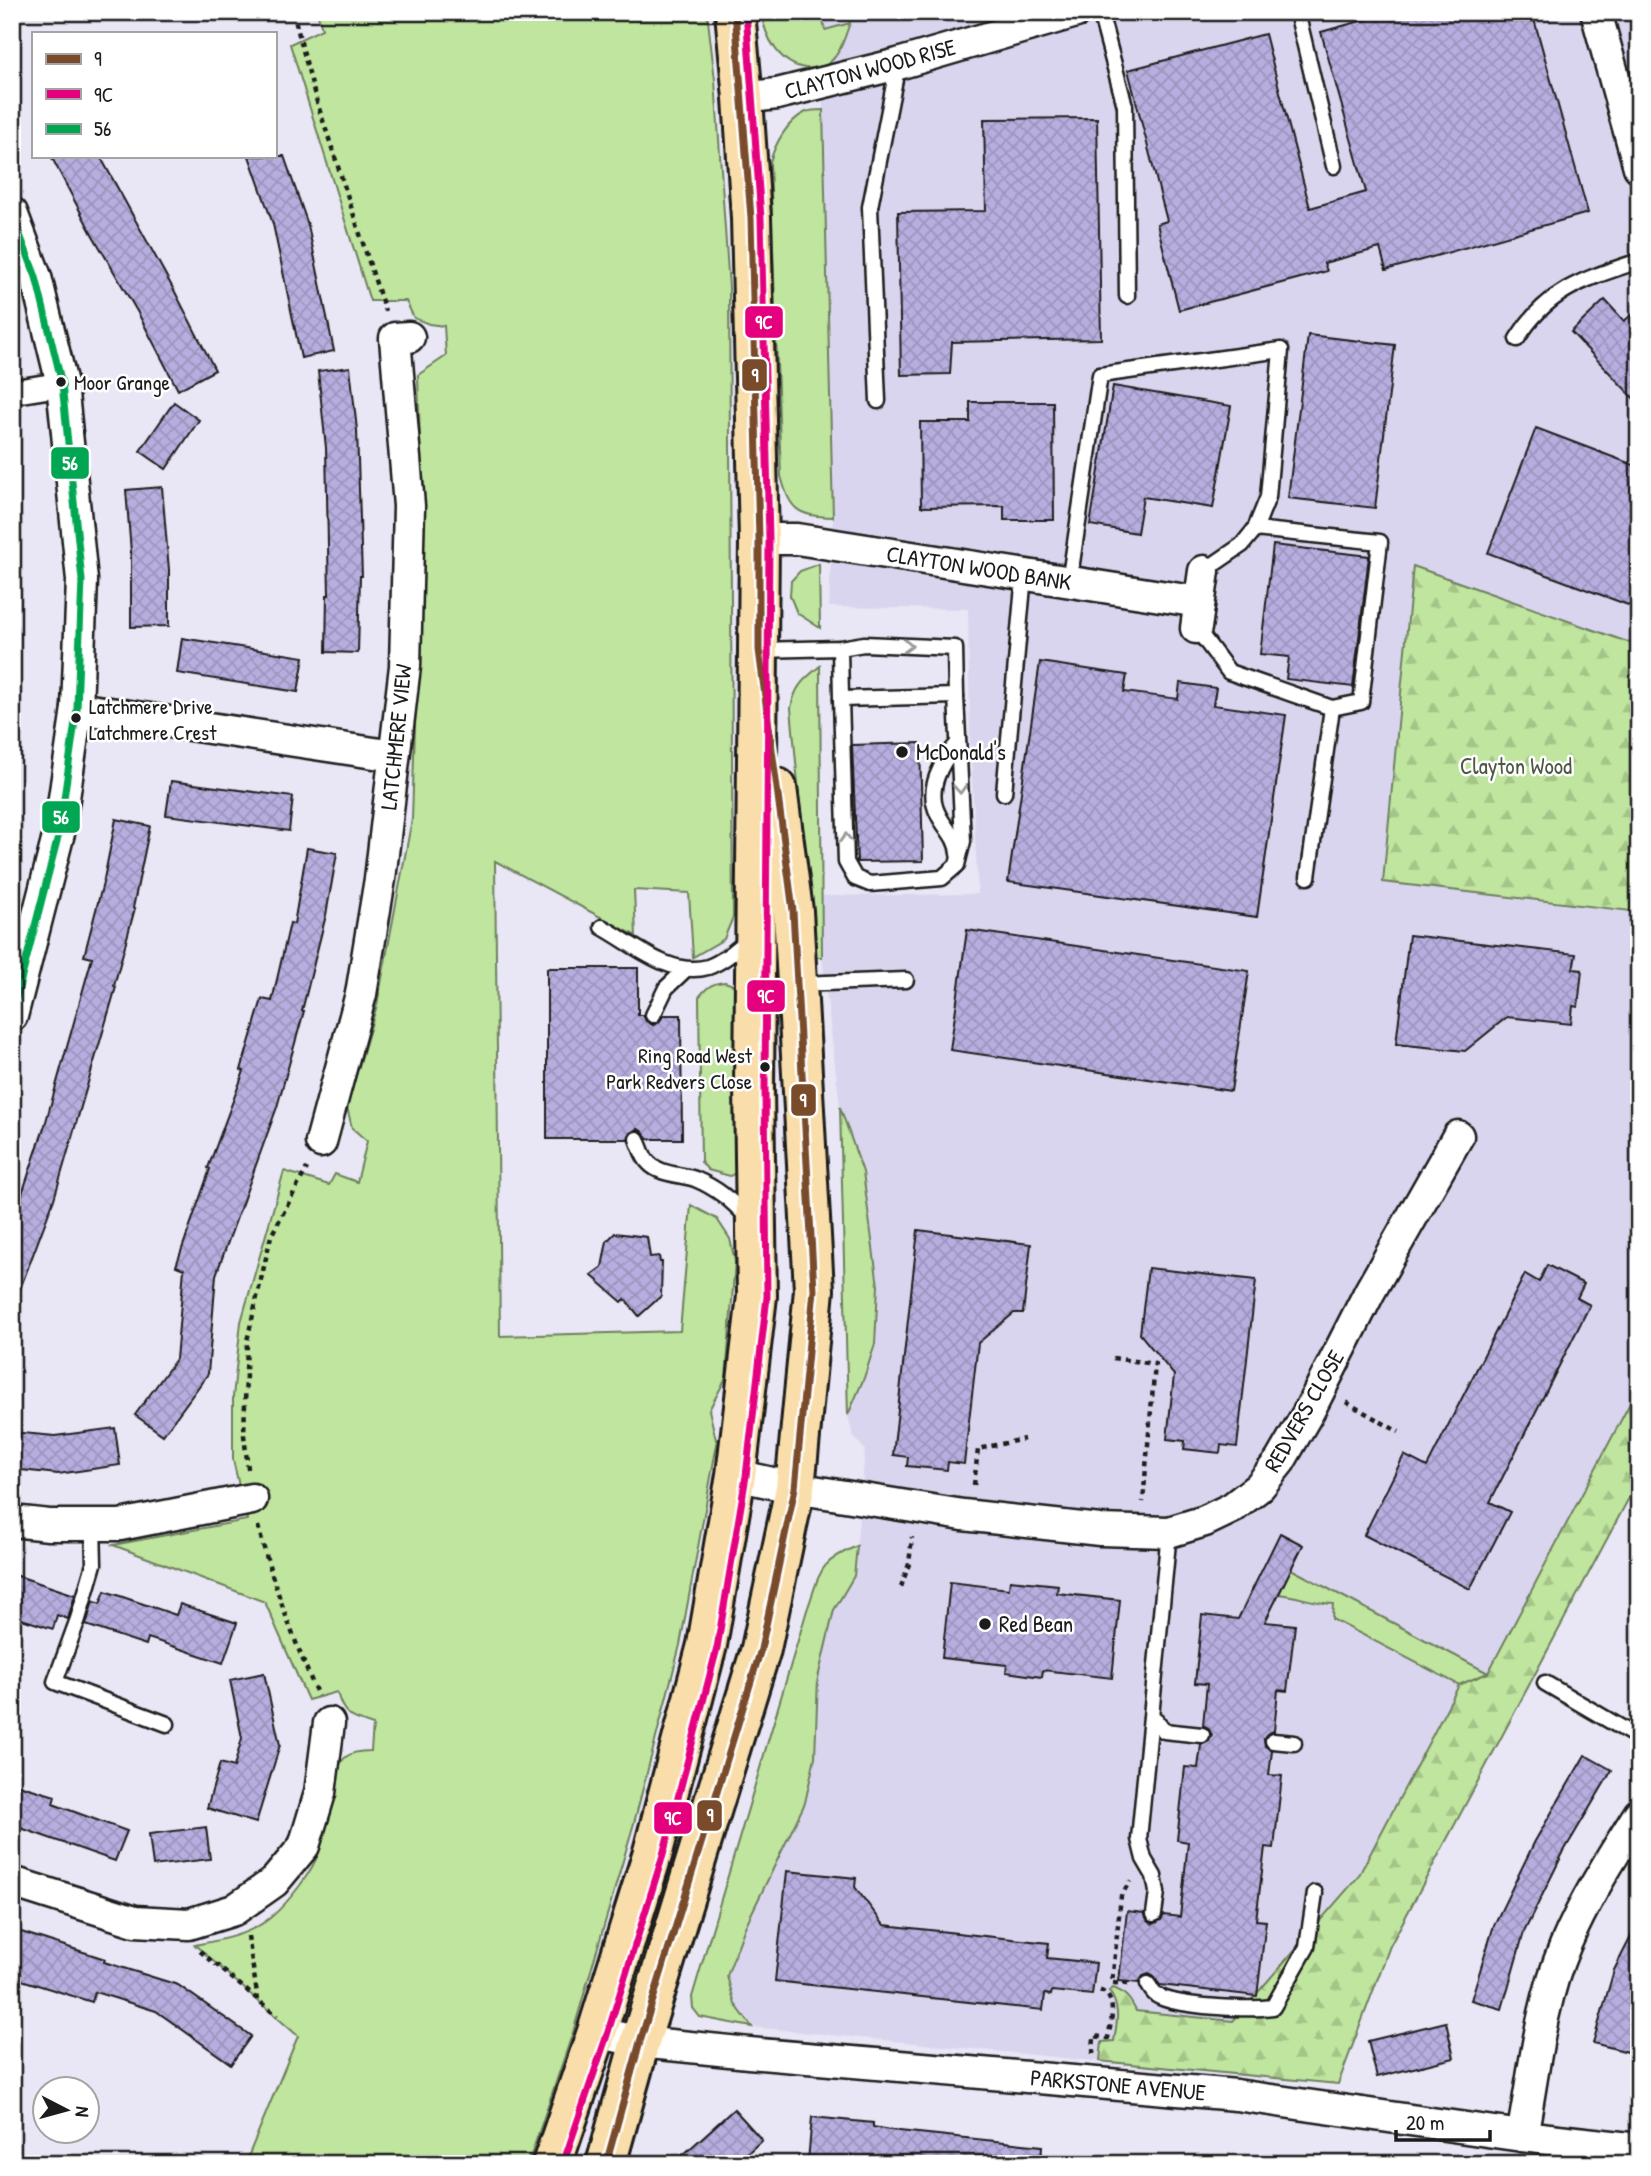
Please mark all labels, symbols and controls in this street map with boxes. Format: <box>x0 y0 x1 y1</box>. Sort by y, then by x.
street label: CLAYTON WOOD RISE <box>781 31 959 106</box>
legend <box>32 32 276 158</box>
text: 9 <box>94 44 102 73</box>
text: 9C <box>94 80 113 109</box>
text: 56 <box>94 114 111 143</box>
line badge: 9C <box>744 305 784 339</box>
text: 9C <box>755 309 773 335</box>
line badge: 9 <box>741 358 768 392</box>
text: 9 <box>752 362 759 388</box>
place label: Moor Grange <box>74 368 170 397</box>
marker: Moor Grange <box>54 375 68 389</box>
line badge: 56 <box>50 446 90 480</box>
text: 56 <box>62 450 78 476</box>
street label: CLAYTON WOOD BANK <box>884 538 1074 597</box>
one-way arrow <box>903 639 914 654</box>
street label: LATCHMERE VIEW <box>372 663 419 811</box>
place label: Latchmere Drive Latchmere Crest <box>89 692 217 747</box>
marker: Latchmere Drive Latchmere Crest <box>69 711 83 725</box>
place label: McDonald's <box>916 736 1006 767</box>
marker: McDonald's <box>894 744 910 760</box>
park label: Clayton Wood <box>1460 750 1572 781</box>
one-way arrow <box>953 784 968 795</box>
line badge: 56 <box>41 800 81 834</box>
text: 56 <box>53 804 69 830</box>
one-way arrow <box>838 832 853 843</box>
line badge: 9C <box>746 979 786 1013</box>
text: 9C <box>757 983 775 1009</box>
place label: Ring Road West Park Redvers Close <box>606 1041 753 1096</box>
marker: Ring Road West Park Redvers Close <box>758 1060 772 1074</box>
line badge: 9 <box>790 1083 817 1117</box>
text: 9 <box>800 1087 807 1113</box>
street label: REDVERS CLOSE <box>1256 1344 1351 1477</box>
place label: Red Bean <box>999 1608 1073 1639</box>
marker: Red Bean <box>977 1616 993 1632</box>
line badge: 9 <box>696 1799 723 1832</box>
line badge: 9C <box>653 1801 693 1835</box>
text: 9 <box>707 1802 714 1828</box>
text: 9C <box>664 1805 682 1831</box>
street label: PARKSTONE AVENUE <box>1029 2061 1207 2108</box>
north arrow <box>32 2074 102 2144</box>
scale bar <box>1396 2099 1490 2143</box>
text: N <box>69 2105 96 2118</box>
text: 20 m <box>1406 2108 1444 2137</box>

